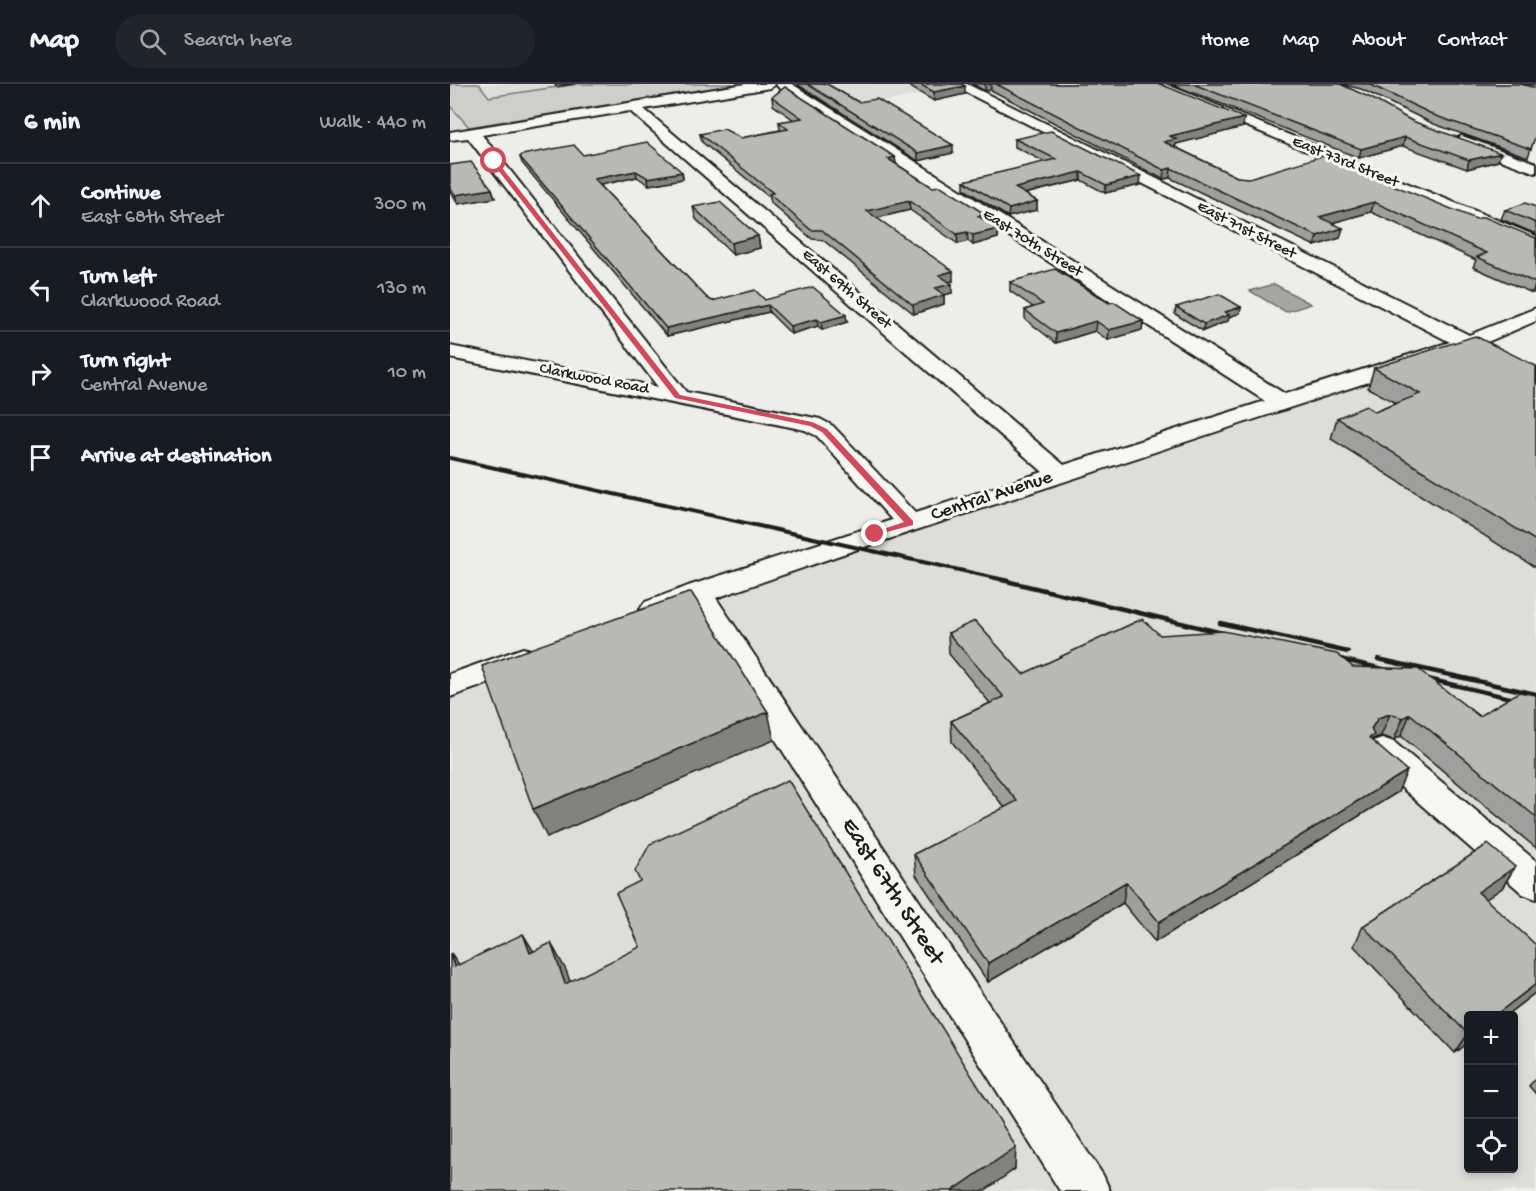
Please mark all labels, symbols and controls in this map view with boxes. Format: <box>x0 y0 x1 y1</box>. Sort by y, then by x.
search box <box>115 14 535 68</box>
text: Map <box>30 25 79 58</box>
icon: search <box>136 25 169 58</box>
text: Search here <box>184 28 292 54</box>
text: Home <box>1201 29 1249 54</box>
text: Map <box>1282 29 1319 54</box>
text: About <box>1352 29 1405 54</box>
text: Contact <box>1438 29 1506 54</box>
text: 6 min <box>24 108 80 139</box>
text: Walk · 440 m <box>320 112 426 135</box>
street label: East 73rd Street <box>1289 133 1402 194</box>
route start <box>480 147 506 173</box>
text: Continue <box>81 181 161 207</box>
icon: ahead <box>24 189 57 222</box>
text: 300 m <box>374 194 426 217</box>
street label: East 71st Street <box>1193 198 1300 265</box>
street label: East 70th Street <box>979 206 1087 283</box>
text: East 68th Street <box>81 207 223 230</box>
street label: East 69th Street <box>797 246 896 335</box>
text: Turn left <box>81 265 155 291</box>
icon: left <box>24 273 57 306</box>
text: 130 m <box>377 278 426 301</box>
text: Clarkwood Road <box>81 291 220 314</box>
text: Turn right <box>81 349 169 375</box>
icon: right <box>24 357 57 390</box>
street label: Clarkwood Road <box>538 360 652 400</box>
text: 10 m <box>388 362 426 385</box>
text: Central Avenue <box>81 375 207 398</box>
icon: arrive <box>24 441 57 474</box>
text: Arrive at destination <box>81 444 271 470</box>
street label: Central Avenue <box>928 466 1056 527</box>
route end <box>861 520 887 546</box>
street label: East 67th Street <box>834 813 952 973</box>
map controls <box>1464 1011 1518 1173</box>
button: + <box>1464 1011 1518 1065</box>
button: − <box>1464 1065 1518 1119</box>
button: locate <box>1464 1119 1518 1173</box>

